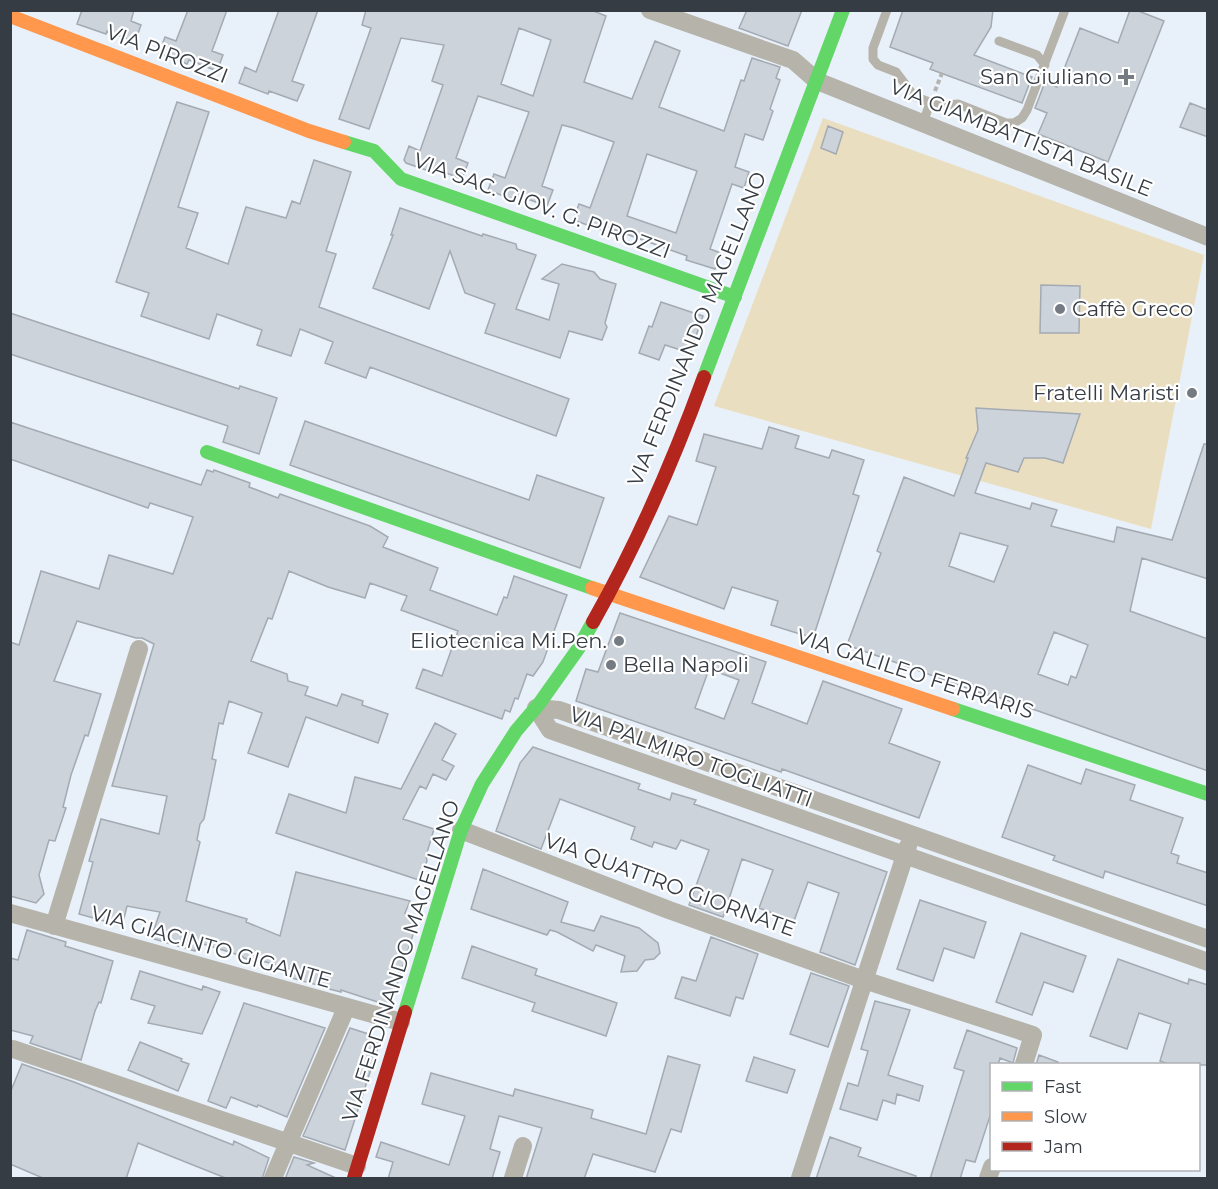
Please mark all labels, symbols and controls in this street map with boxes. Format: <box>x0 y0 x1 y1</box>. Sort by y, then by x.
street label: VIA PIROZZI <box>103 19 232 88</box>
place label: San Giuliano <box>980 64 1112 89</box>
marker: San Giuliano <box>1117 68 1135 86</box>
street label: VIA GIAMBATTISTA BASILE <box>886 73 1156 202</box>
street label: VIA SAC. GIOV. G. PIROZZI <box>410 147 674 264</box>
street label: VIA FERDINANDO MAGELLANO <box>622 168 771 490</box>
place label: Caffè Greco <box>1072 296 1193 321</box>
marker: Caffè Greco <box>1053 302 1067 316</box>
place label: Fratelli Maristi <box>1033 380 1180 405</box>
marker: Fratelli Maristi <box>1185 386 1199 400</box>
street label: VIA GALILEO FERRARIS <box>793 623 1037 724</box>
place label: Eliotecnica Mi.Pen. <box>410 628 607 653</box>
marker: Eliotecnica Mi.Pen. <box>612 634 626 648</box>
place label: Bella Napoli <box>623 652 749 677</box>
marker: Bella Napoli <box>604 658 618 672</box>
street label: VIA PALMIRO TOGLIATTI <box>566 701 816 812</box>
street label: VIA FERDINANDO MAGELLANO <box>337 797 464 1125</box>
street label: VIA QUATTRO GIORNATE <box>541 827 799 942</box>
street label: VIA GIACINTO GIGANTE <box>88 900 334 993</box>
legend <box>990 1063 1200 1171</box>
text: Fast <box>1044 1076 1082 1098</box>
text: Slow <box>1044 1106 1087 1128</box>
text: Jam <box>1043 1136 1083 1158</box>

